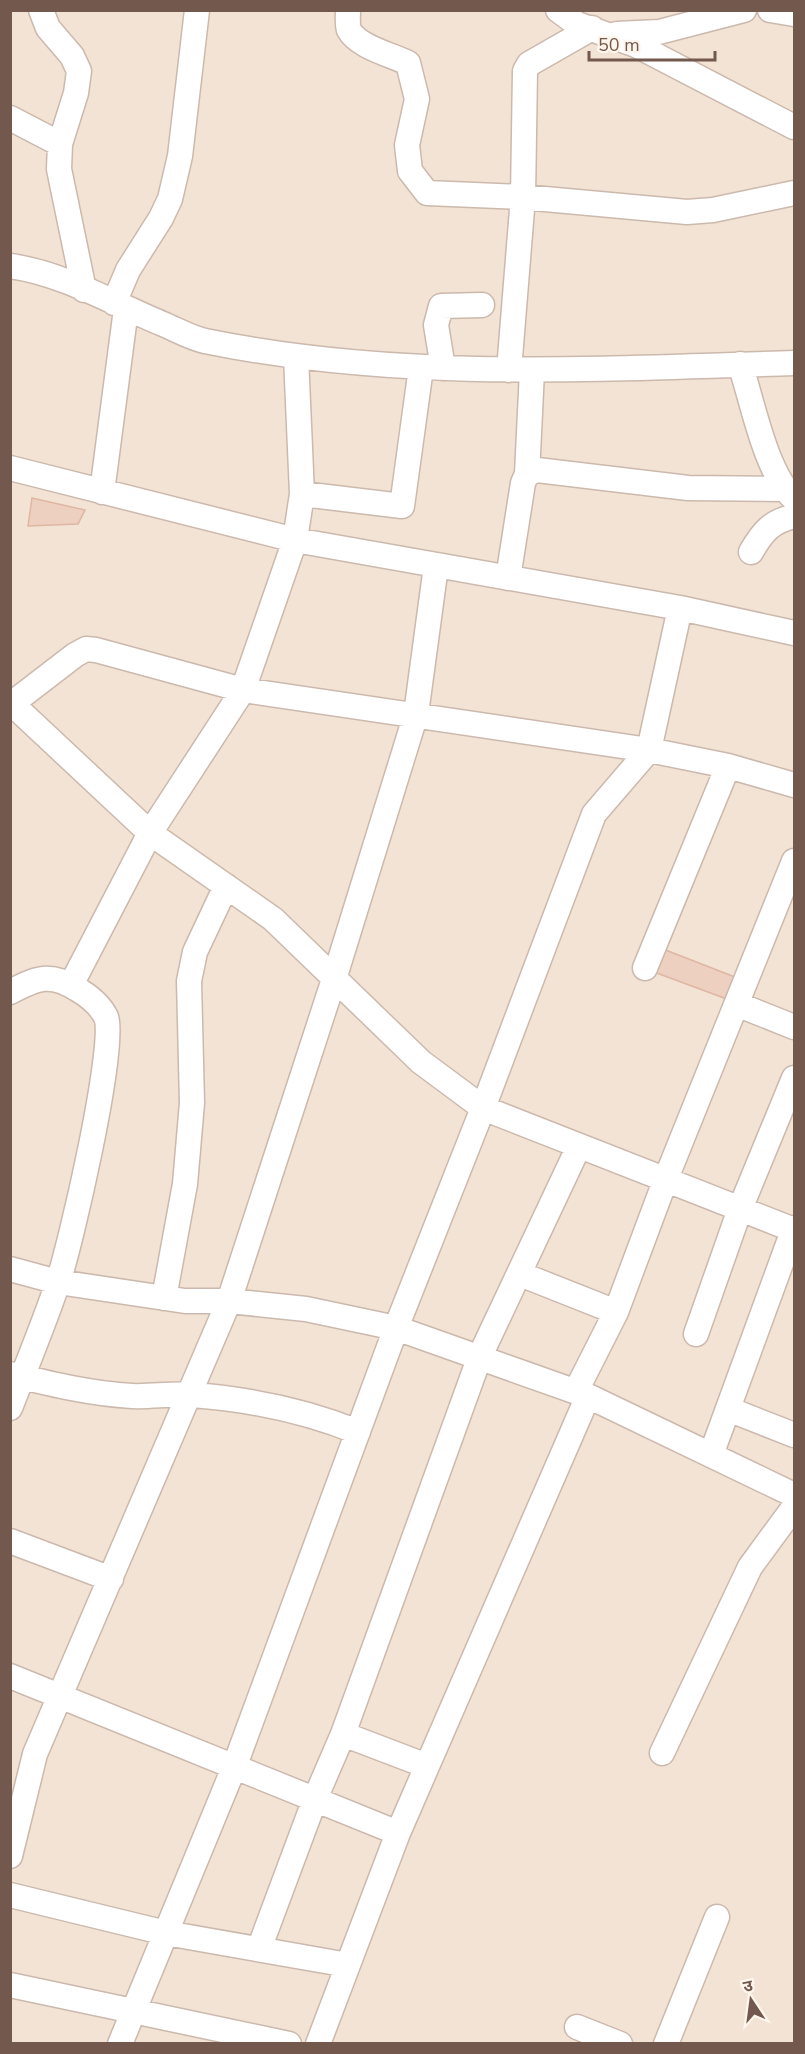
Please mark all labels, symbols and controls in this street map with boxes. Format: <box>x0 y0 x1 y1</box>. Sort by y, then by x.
scale bar <box>589 24 715 62</box>
text: 50 m <box>598 33 640 57</box>
north arrow <box>721 1970 781 2030</box>
text: उ <box>741 1974 756 1998</box>

